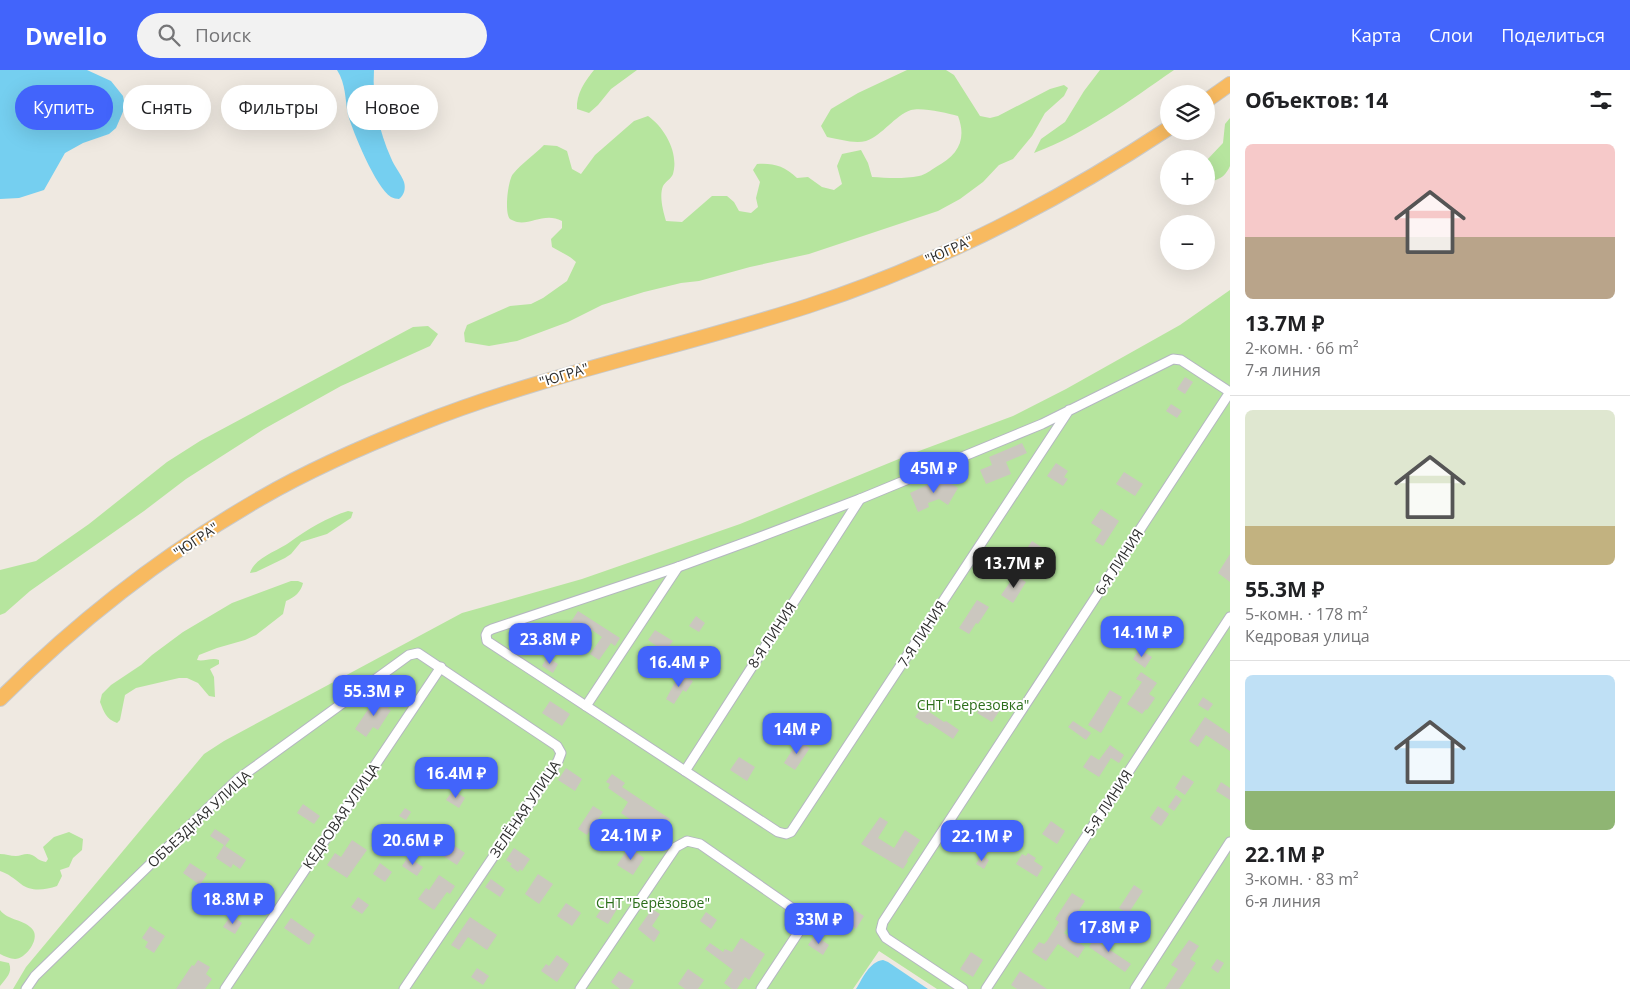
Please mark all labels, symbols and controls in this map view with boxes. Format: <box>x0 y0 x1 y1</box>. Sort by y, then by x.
search box <box>137 13 487 58</box>
text: Dwello <box>25 19 107 52</box>
icon: search <box>155 21 183 49</box>
text: Поиск <box>195 22 251 48</box>
text: Карта <box>1351 23 1401 47</box>
text: Слои <box>1429 23 1473 47</box>
text: Поделиться <box>1501 23 1605 47</box>
chip: Купить <box>15 85 113 130</box>
chip: Снять <box>123 85 211 130</box>
chip: Фильтры <box>221 85 337 130</box>
chip: Новое <box>347 85 438 130</box>
map controls <box>1160 85 1215 270</box>
button: layers <box>1160 85 1215 140</box>
text: Объектов: 14 <box>1245 86 1388 114</box>
icon: filters <box>1587 86 1615 114</box>
button: + <box>1160 150 1215 205</box>
icon: home <box>1385 177 1475 267</box>
button: − <box>1160 215 1215 270</box>
street label: "ЮГРА" <box>922 231 976 268</box>
text: 13.7M ₽ <box>1245 309 1325 337</box>
text: 2-комн. · 66 m² <box>1245 337 1359 359</box>
street label: "ЮГРА" <box>537 358 591 391</box>
text: 7-я линия <box>1245 359 1321 381</box>
icon: home <box>1385 442 1475 532</box>
pin: 45M ₽ <box>899 452 969 494</box>
text: 45M ₽ <box>911 457 957 479</box>
street label: "ЮГРА" <box>170 518 222 562</box>
street label: 6-Я ЛИНИЯ <box>1090 525 1147 598</box>
pin: 13.7M ₽ <box>968 546 1060 589</box>
text: 13.7M ₽ <box>984 552 1044 574</box>
text: 55.3M ₽ <box>1245 575 1325 603</box>
street label: 7-Я ЛИНИЯ <box>893 597 950 670</box>
street label: 8-Я ЛИНИЯ <box>743 598 800 671</box>
text: 5-комн. · 178 m² <box>1245 603 1368 625</box>
pin: 14.1M ₽ <box>1096 616 1188 658</box>
text: 14.1M ₽ <box>1112 621 1172 643</box>
pin: 23.8M ₽ <box>504 622 596 665</box>
text: Кедровая улица <box>1245 625 1370 647</box>
text: 23.8M ₽ <box>520 628 580 650</box>
pin: 16.4M ₽ <box>633 646 725 688</box>
text: 16.4M ₽ <box>649 651 709 673</box>
pin: 55.3M ₽ <box>328 674 420 717</box>
text: 55.3M ₽ <box>344 680 404 702</box>
park label: СНТ "Березовка" <box>917 695 1029 714</box>
icon: home <box>1385 707 1475 797</box>
pin: 14M ₽ <box>762 712 832 755</box>
text: 14M ₽ <box>774 718 820 740</box>
pin: 16.4M ₽ <box>410 756 502 799</box>
street label: ЗЕЛЁНАЯ УЛИЦА <box>485 756 564 861</box>
street label: КЕДРОВАЯ УЛИЦА <box>298 759 383 872</box>
text: 16.4M ₽ <box>426 762 486 784</box>
street label: ОБЪЕЗДНАЯ УЛИЦА <box>143 766 254 871</box>
street label: 5-Я ЛИНИЯ <box>1079 766 1136 839</box>
pin: 24.1M ₽ <box>585 818 677 861</box>
pin: 22.1M ₽ <box>936 820 1028 862</box>
pin: 20.6M ₽ <box>367 824 459 866</box>
text: 24.1M ₽ <box>601 824 661 846</box>
text: 22.1M ₽ <box>952 825 1012 847</box>
text: 20.6M ₽ <box>383 829 443 851</box>
text: 22.1M ₽ <box>1245 840 1325 868</box>
text: 3-комн. · 83 m² <box>1245 868 1359 890</box>
pin: 18.8M ₽ <box>187 882 279 925</box>
text: 18.8M ₽ <box>203 888 263 910</box>
text: 6-я линия <box>1245 890 1321 912</box>
park label: СНТ "Берёзовое" <box>596 893 710 912</box>
pin: 33M ₽ <box>784 902 854 945</box>
text: 33M ₽ <box>796 908 842 930</box>
pin: 17.8M ₽ <box>1063 910 1155 953</box>
text: 17.8M ₽ <box>1079 916 1139 938</box>

